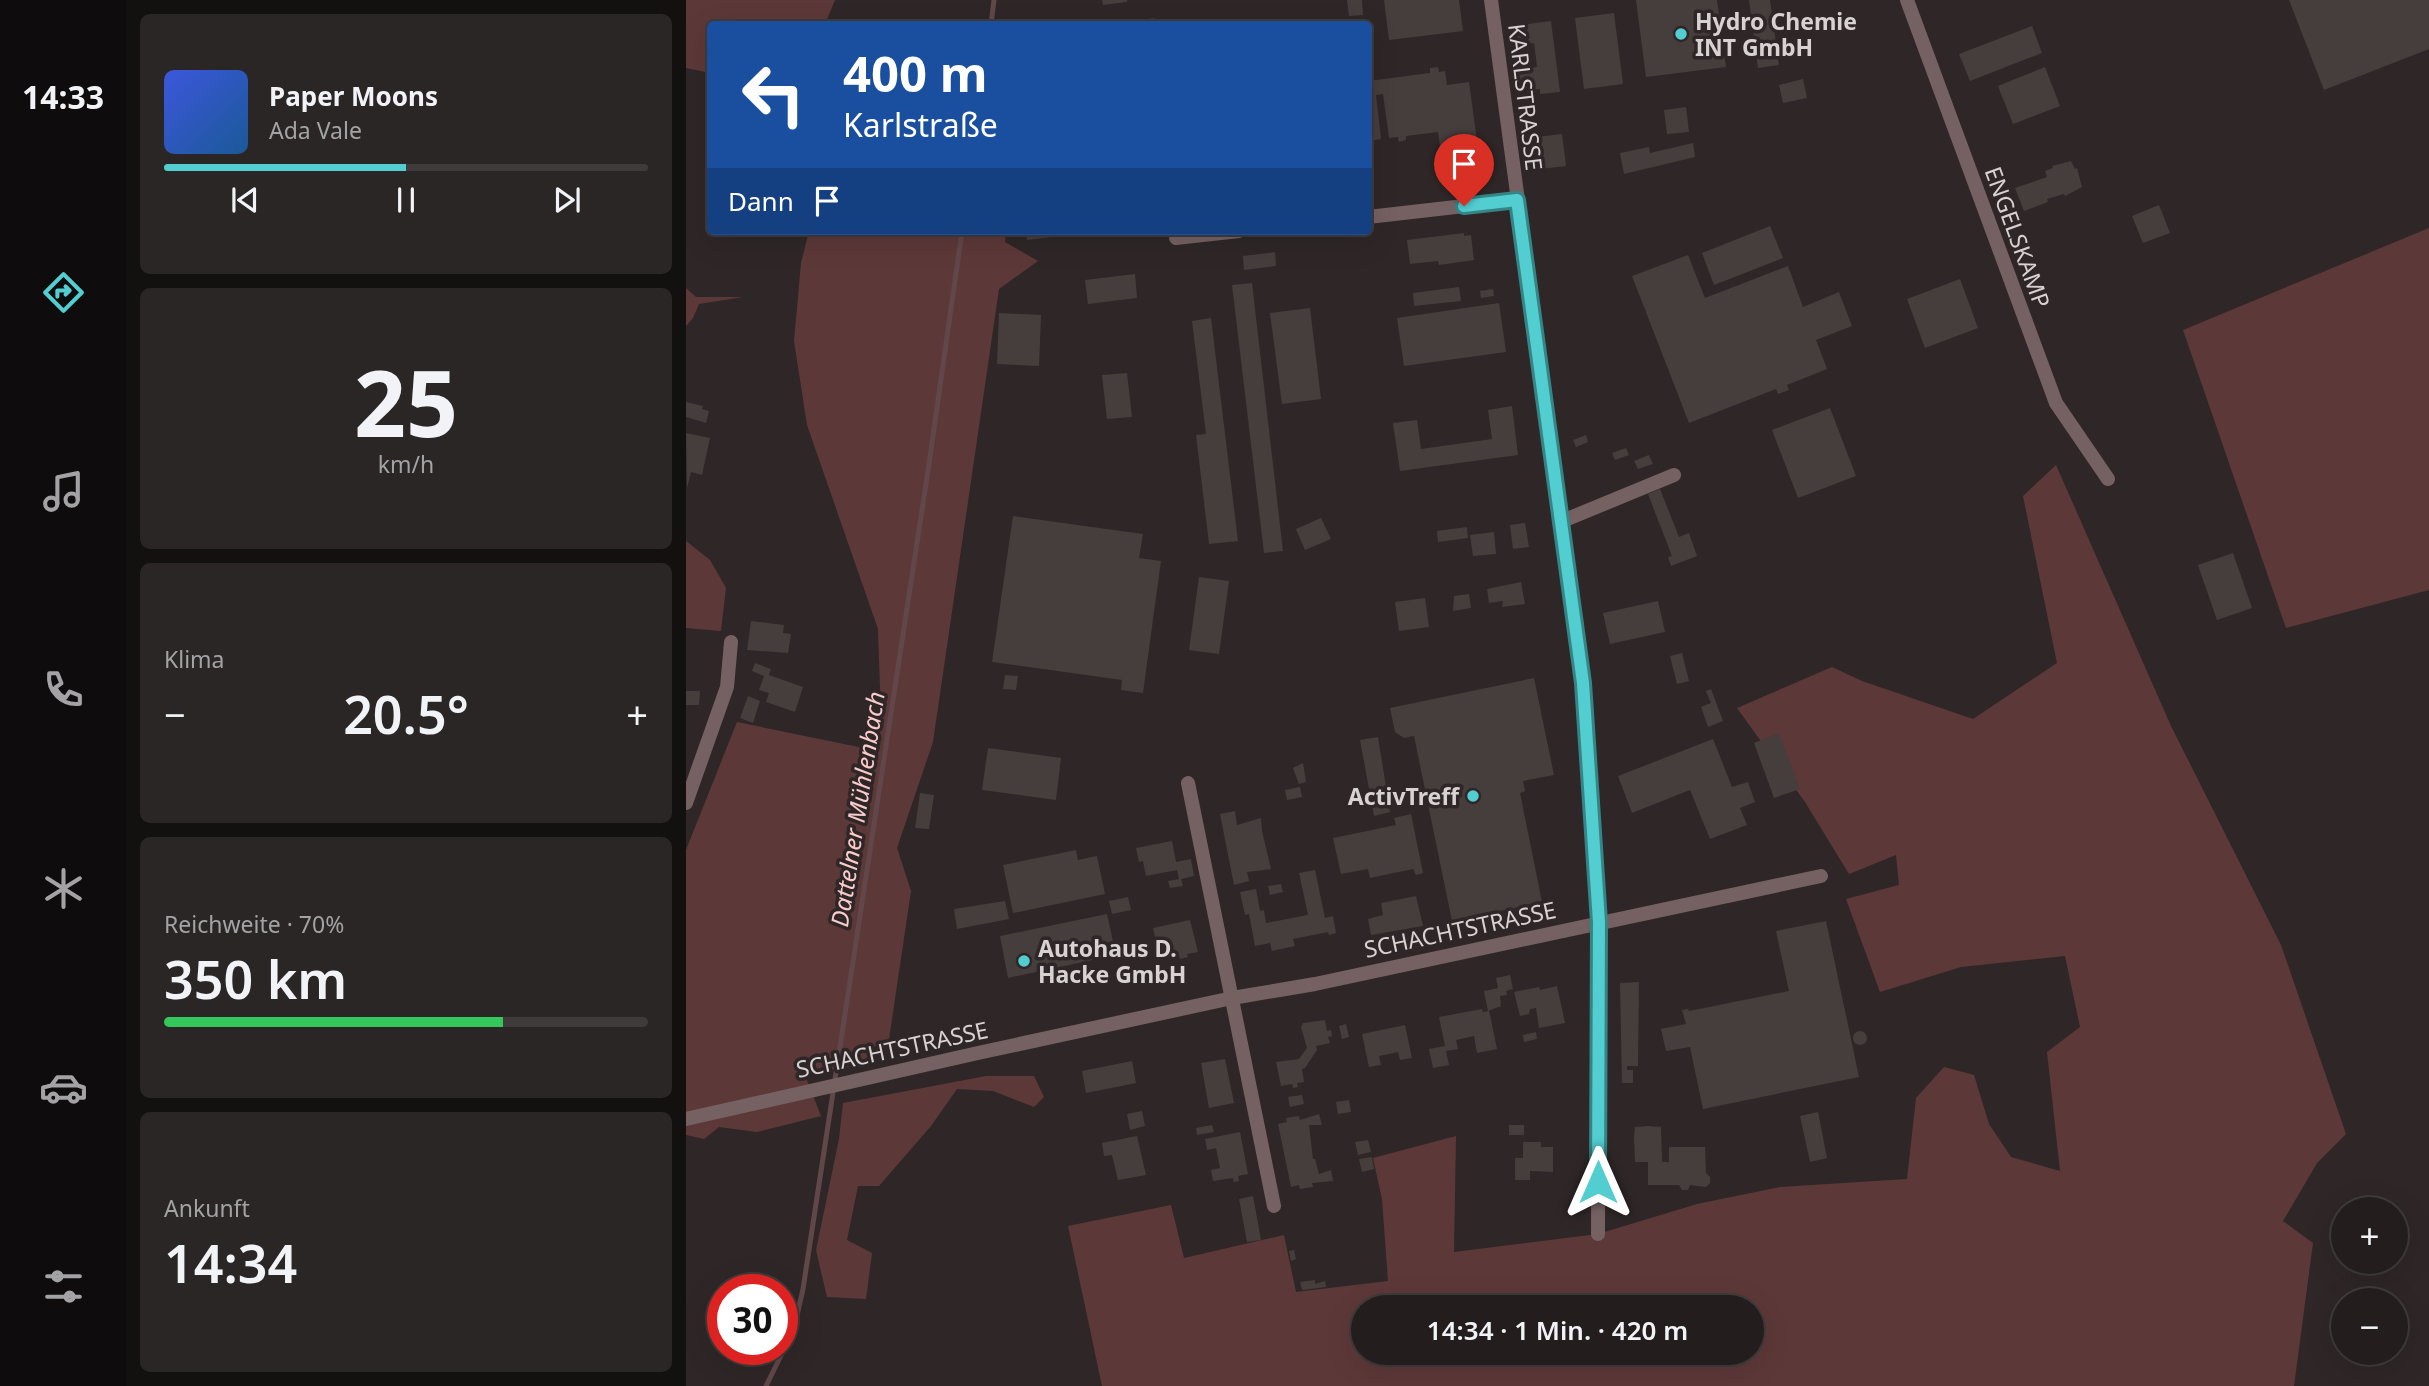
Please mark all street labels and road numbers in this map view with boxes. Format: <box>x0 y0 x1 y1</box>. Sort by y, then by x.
street label: KARLSTRASSE <box>1501 22 1551 172</box>
street label: ENGELSKAMP <box>1978 162 2058 312</box>
street label: SCHACHTSTRASSE <box>1361 893 1559 965</box>
street label: SCHACHTSTRASSE <box>793 1013 991 1085</box>

